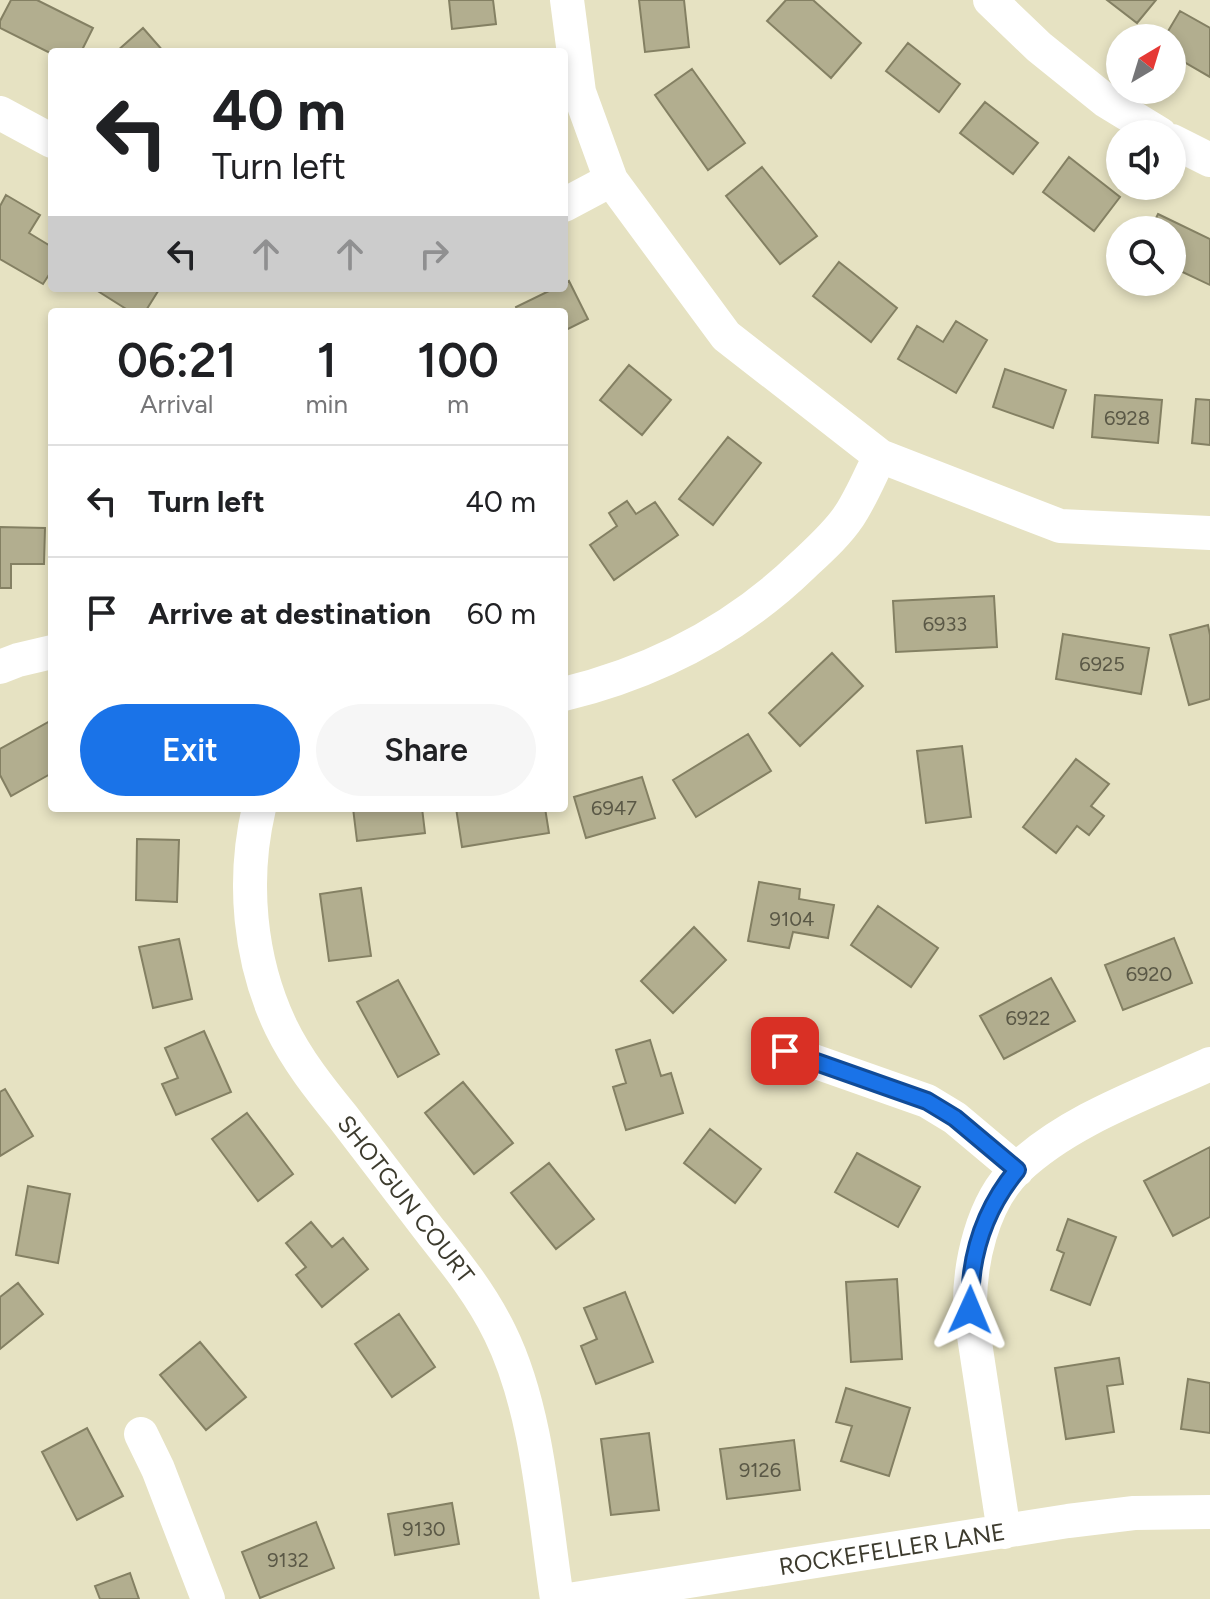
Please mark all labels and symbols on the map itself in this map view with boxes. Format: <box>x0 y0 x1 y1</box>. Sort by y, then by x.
north arrow <box>1106 24 1186 104</box>
house number: 6928 <box>1104 406 1150 430</box>
house number: 6933 <box>923 612 967 636</box>
house number: 6925 <box>1079 652 1125 676</box>
house number: 6947 <box>591 796 637 820</box>
house number: 9104 <box>770 907 814 931</box>
house number: 6920 <box>1126 962 1172 986</box>
house number: 6922 <box>1006 1006 1051 1030</box>
pin <box>751 1017 819 1085</box>
street label: SHOTGUN COURT <box>331 1109 481 1289</box>
position arrow <box>928 1268 1012 1352</box>
house number: 9126 <box>739 1458 781 1482</box>
house number: 9130 <box>402 1517 446 1541</box>
street label: ROCKEFELLER LANE <box>777 1517 1007 1581</box>
house number: 9132 <box>267 1548 309 1572</box>

